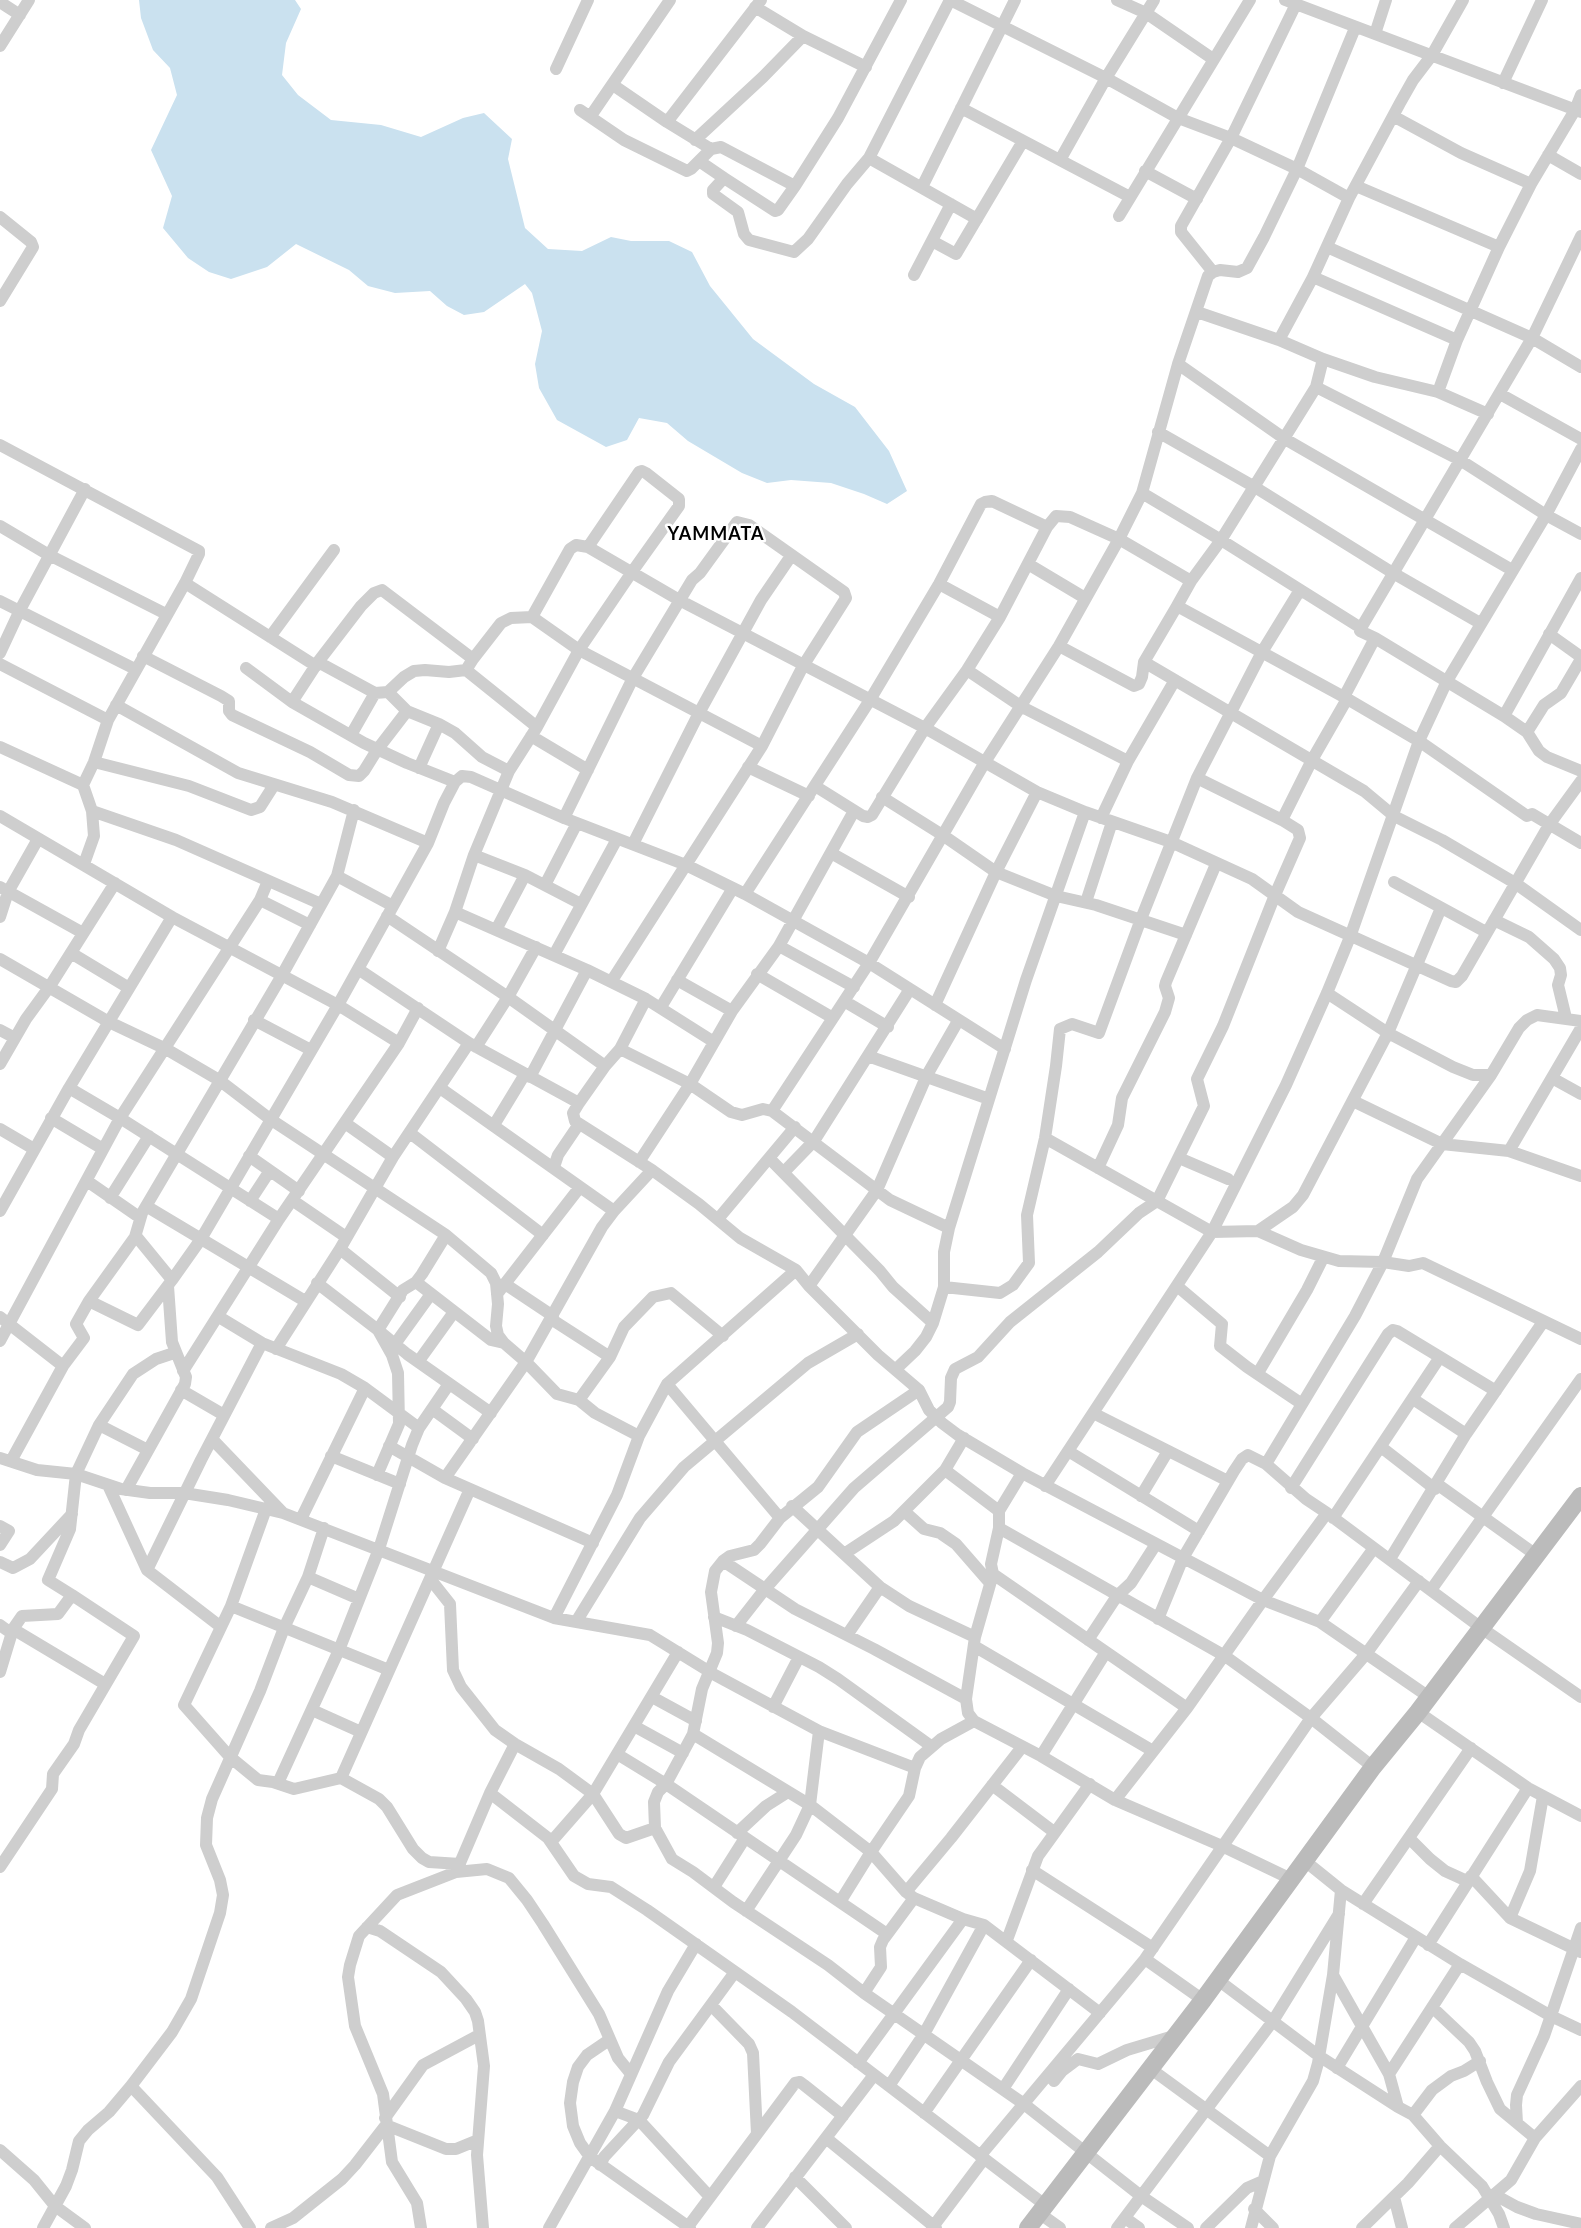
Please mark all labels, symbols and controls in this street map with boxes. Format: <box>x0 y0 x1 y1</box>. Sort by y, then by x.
district label: YAMMATA <box>667 523 765 545</box>

